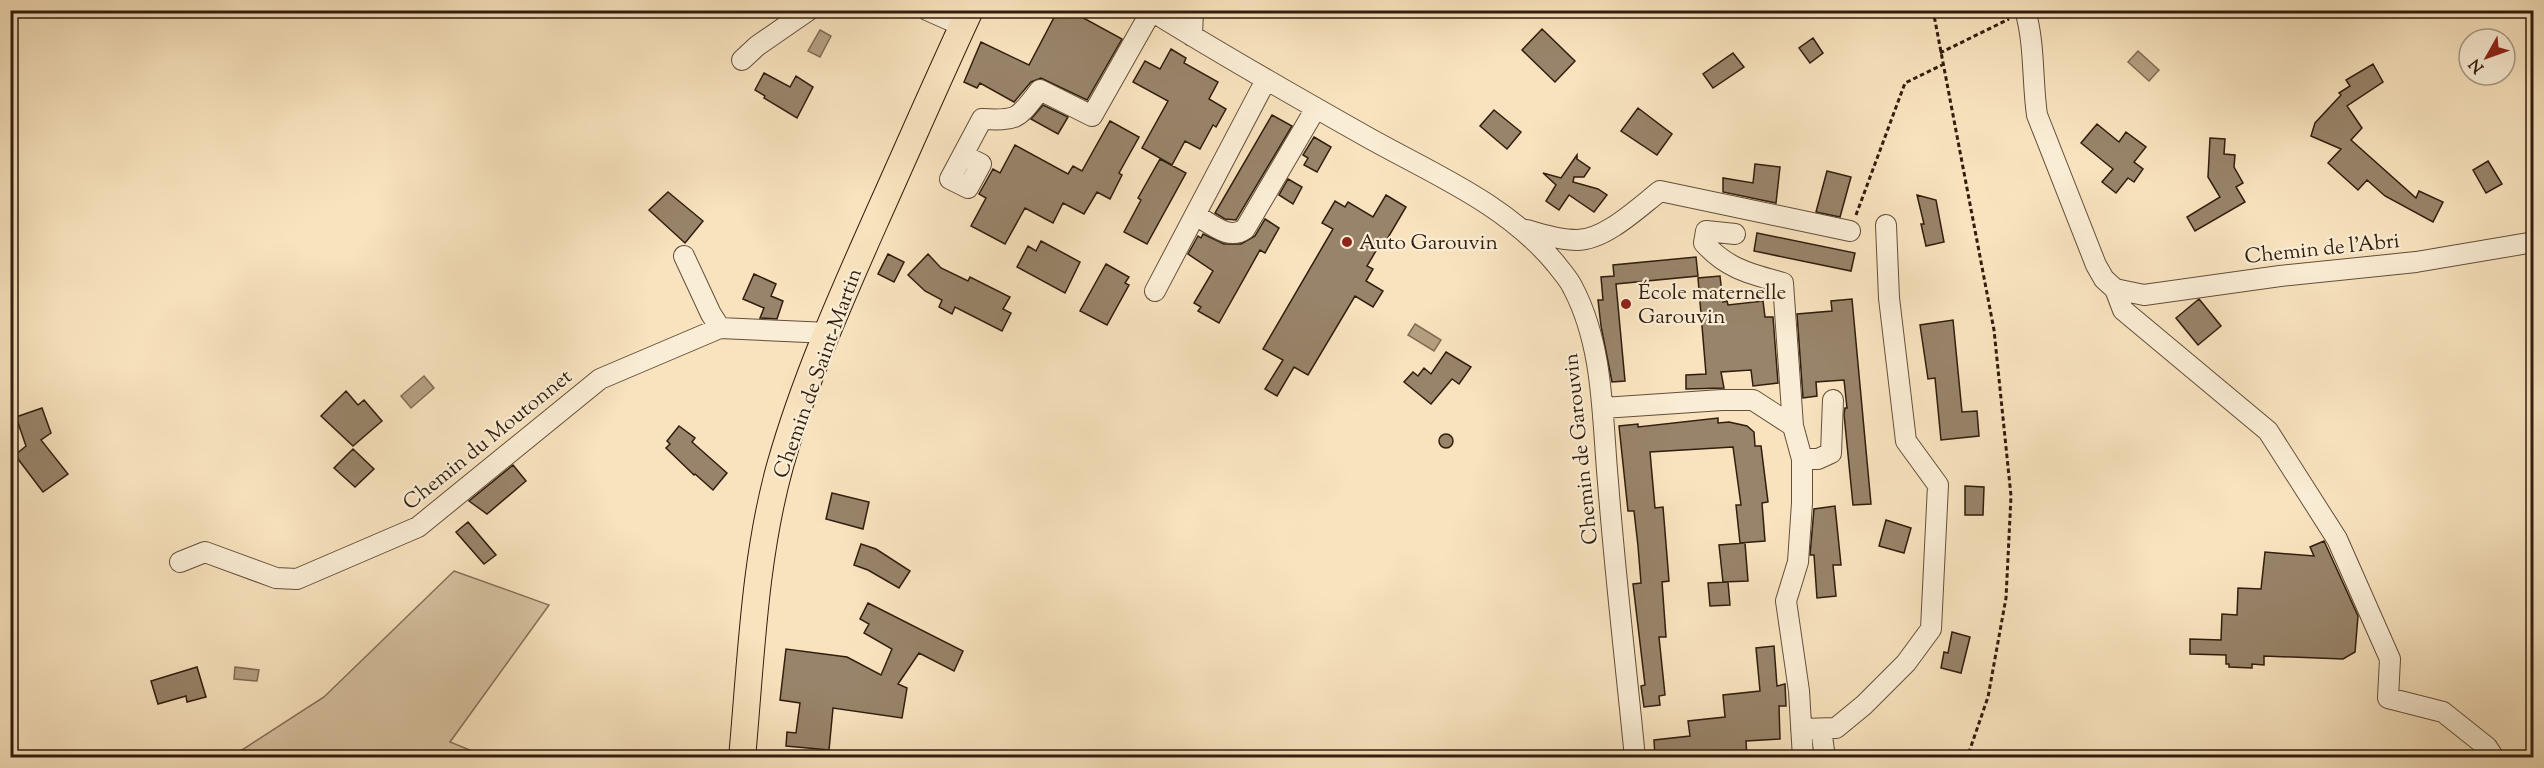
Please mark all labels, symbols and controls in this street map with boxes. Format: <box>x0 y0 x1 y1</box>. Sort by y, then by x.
north arrow <box>2457 27 2517 87</box>
text: N <box>2464 53 2490 77</box>
street label: Chemin de l'Abri <box>2243 227 2401 273</box>
place label: Auto Garouvin <box>1359 229 1498 259</box>
marker: Auto Garouvin <box>1340 235 1354 249</box>
street label: Chemin de Saint-Martin <box>767 264 871 483</box>
place label: École maternelle Garouvin <box>1638 279 1786 333</box>
marker: École maternelle Garouvin <box>1619 297 1633 311</box>
street label: Chemin de Garouvin <box>1557 352 1607 546</box>
street label: Chemin du Moutonnet <box>397 363 579 518</box>

